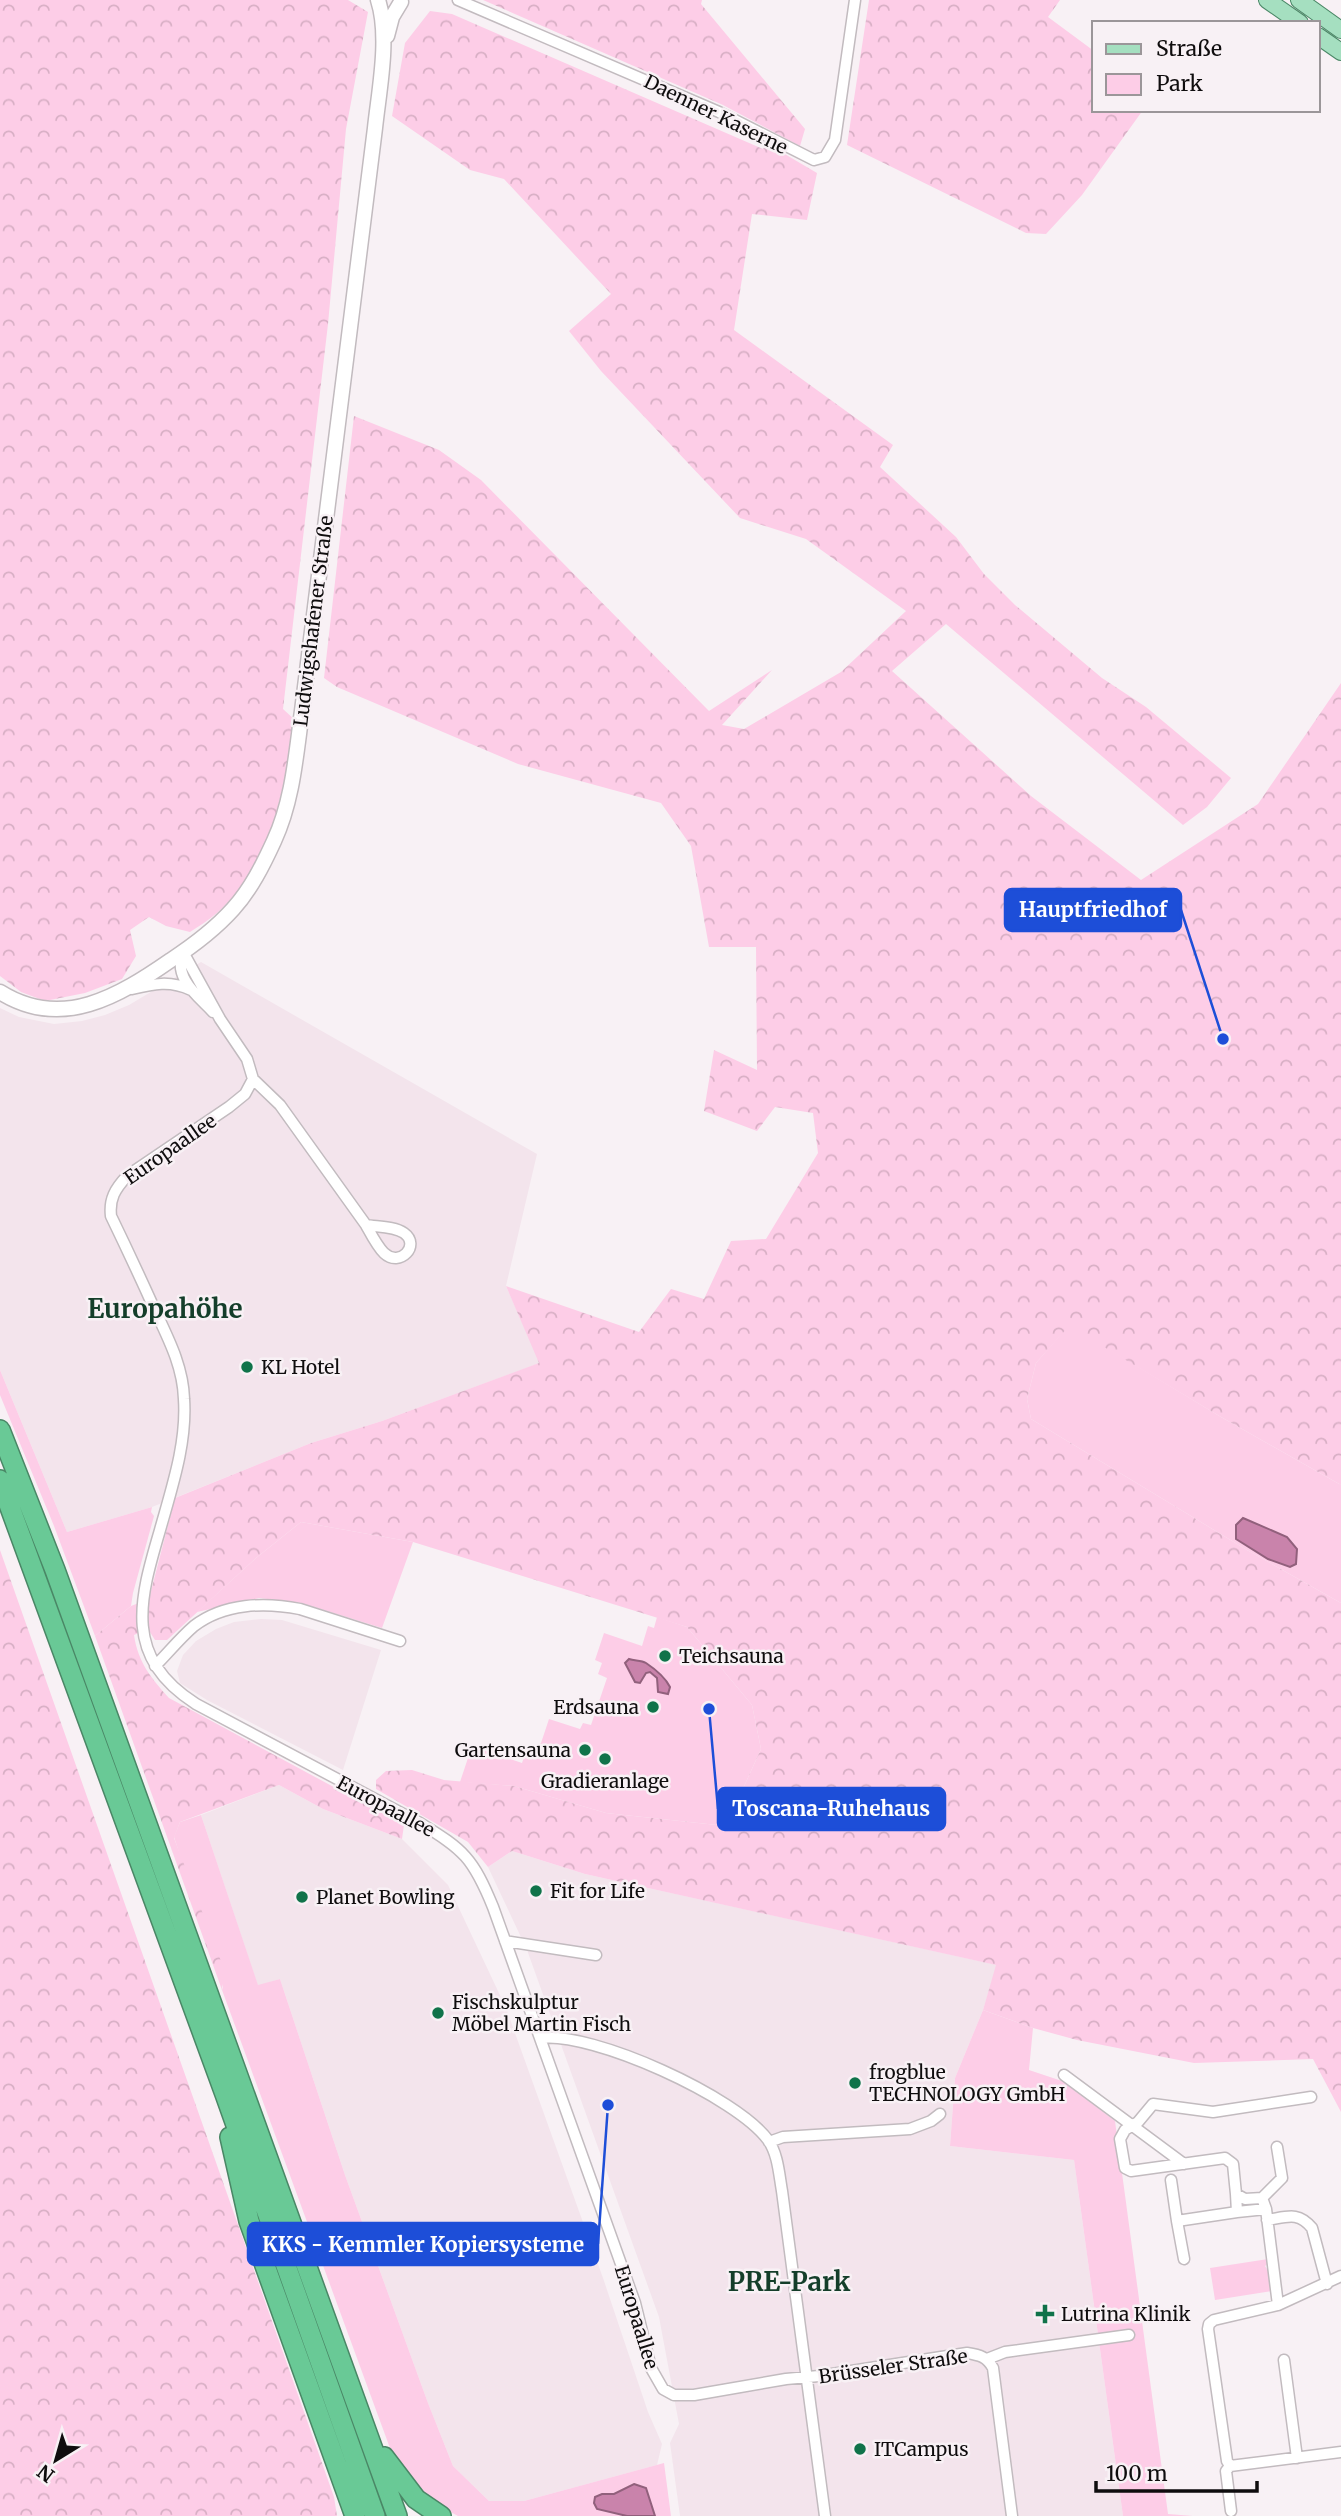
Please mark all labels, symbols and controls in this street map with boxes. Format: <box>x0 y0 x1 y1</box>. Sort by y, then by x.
legend <box>1092 21 1320 112</box>
text: Straße <box>1156 35 1222 62</box>
street label: Daenner Kaserne <box>640 69 792 159</box>
text: Park <box>1156 70 1203 97</box>
street label: Ludwigshafener Straße <box>288 514 338 728</box>
callout: Hauptfriedhof <box>1005 889 1181 931</box>
text: Hauptfriedhof <box>1019 896 1169 923</box>
street label: Europaallee <box>119 1108 221 1190</box>
district label: Europahöhe <box>87 1292 243 1325</box>
place label: KL Hotel <box>261 1355 340 1379</box>
marker: KL Hotel <box>239 1359 255 1375</box>
place label: Teichsauna <box>679 1644 784 1668</box>
marker: Teichsauna <box>657 1648 673 1664</box>
place label: Erdsauna <box>553 1695 639 1719</box>
marker: Erdsauna <box>645 1699 661 1715</box>
place label: Gartensauna <box>455 1738 571 1762</box>
marker: Gartensauna <box>577 1742 593 1758</box>
marker: Gradieranlage <box>597 1751 613 1767</box>
place label: Gradieranlage <box>541 1769 669 1793</box>
street label: Europaallee <box>333 1770 439 1842</box>
callout: Toscana-Ruhehaus <box>718 1788 945 1830</box>
text: Toscana-Ruhehaus <box>732 1795 930 1822</box>
place label: Fit for Life <box>550 1879 645 1903</box>
marker: Fit for Life <box>528 1883 544 1899</box>
place label: Planet Bowling <box>316 1885 455 1909</box>
marker: Planet Bowling <box>294 1889 310 1905</box>
place label: Fischskulptur Möbel Martin Fisch <box>452 1990 632 2036</box>
marker: Fischskulptur Möbel Martin Fisch <box>430 2005 446 2021</box>
place label: frogblue TECHNOLOGY GmbH <box>869 2060 1065 2106</box>
marker: frogblue TECHNOLOGY GmbH <box>847 2075 863 2091</box>
callout: KKS - Kemmler Kopiersysteme <box>248 2223 598 2265</box>
text: KKS - Kemmler Kopiersysteme <box>262 2231 584 2258</box>
street label: Europaallee <box>610 2262 664 2372</box>
district label: PRE-Park <box>728 2265 850 2298</box>
place label: Lutrina Klinik <box>1061 2302 1190 2326</box>
marker: Lutrina Klinik <box>1035 2304 1055 2324</box>
street label: Brüsseler Straße <box>817 2344 969 2388</box>
north arrow <box>21 2425 91 2495</box>
place label: ITCampus <box>874 2437 968 2461</box>
marker: ITCampus <box>852 2441 868 2457</box>
scale bar <box>1096 2450 1257 2494</box>
text: N <box>33 2459 59 2488</box>
text: 100 m <box>1106 2460 1168 2487</box>

